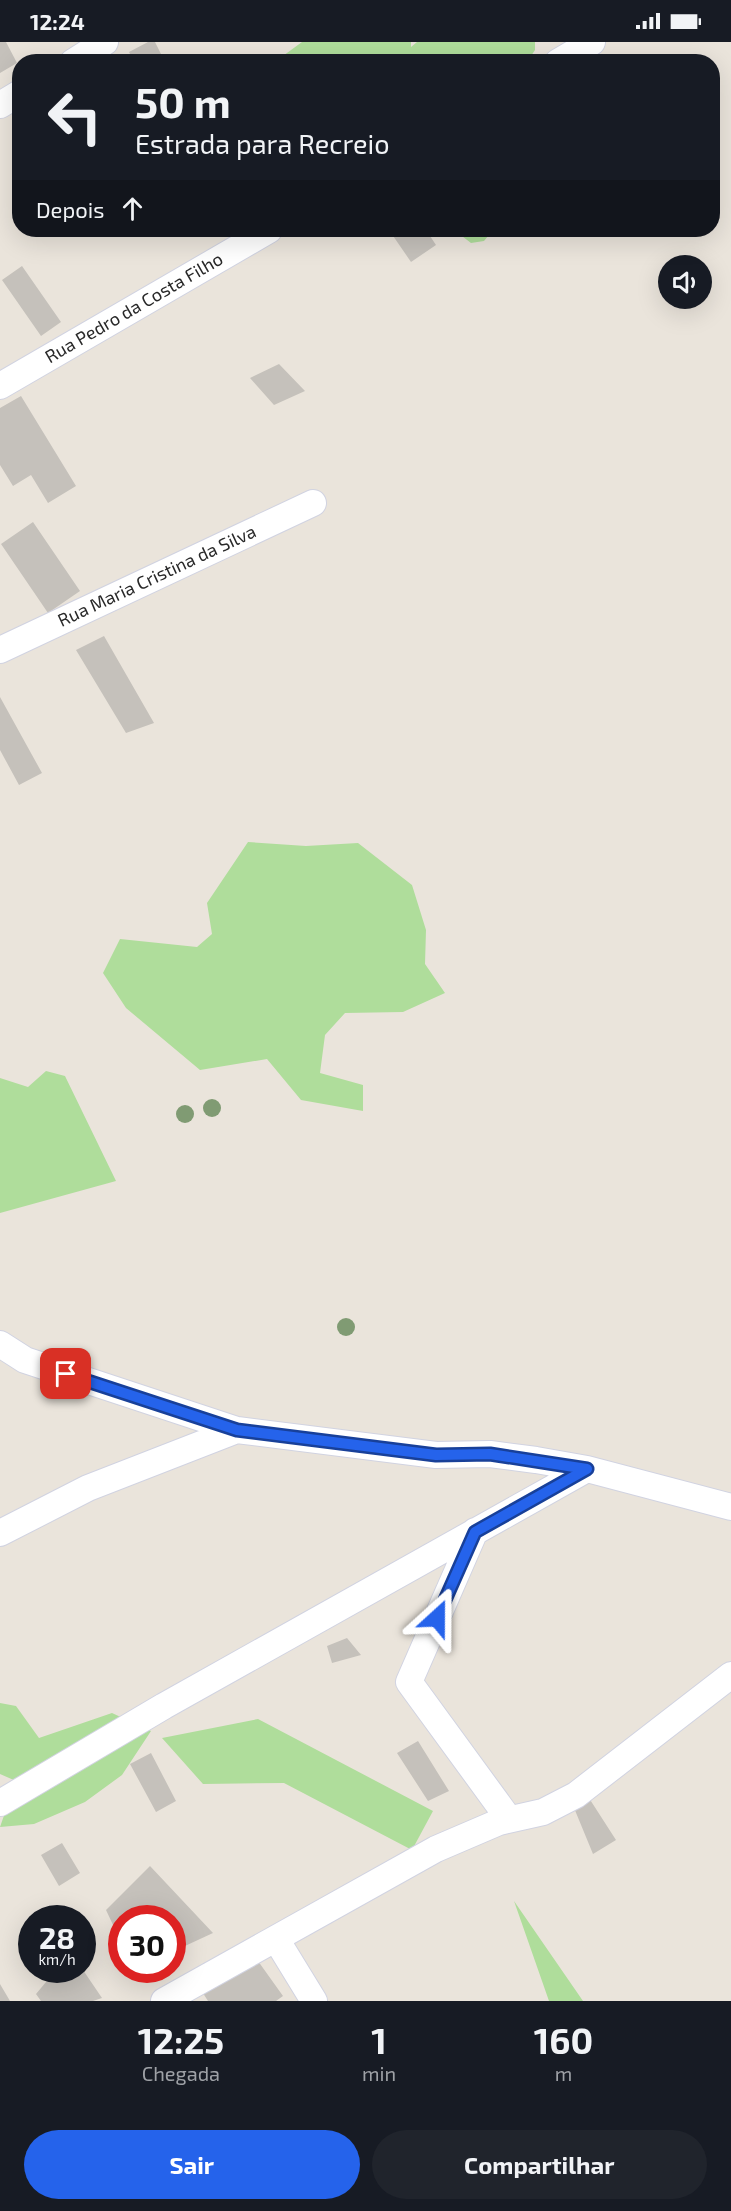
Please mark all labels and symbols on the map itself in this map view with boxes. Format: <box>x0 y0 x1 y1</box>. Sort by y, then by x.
street label: Rua Pedro da Costa Filho <box>41 247 226 367</box>
street label: Rua Maria Cristina da Silva <box>54 519 259 631</box>
pin <box>40 1348 91 1399</box>
position arrow <box>405 1586 469 1650</box>
speed limit sign: 30 <box>108 1905 186 1983</box>

